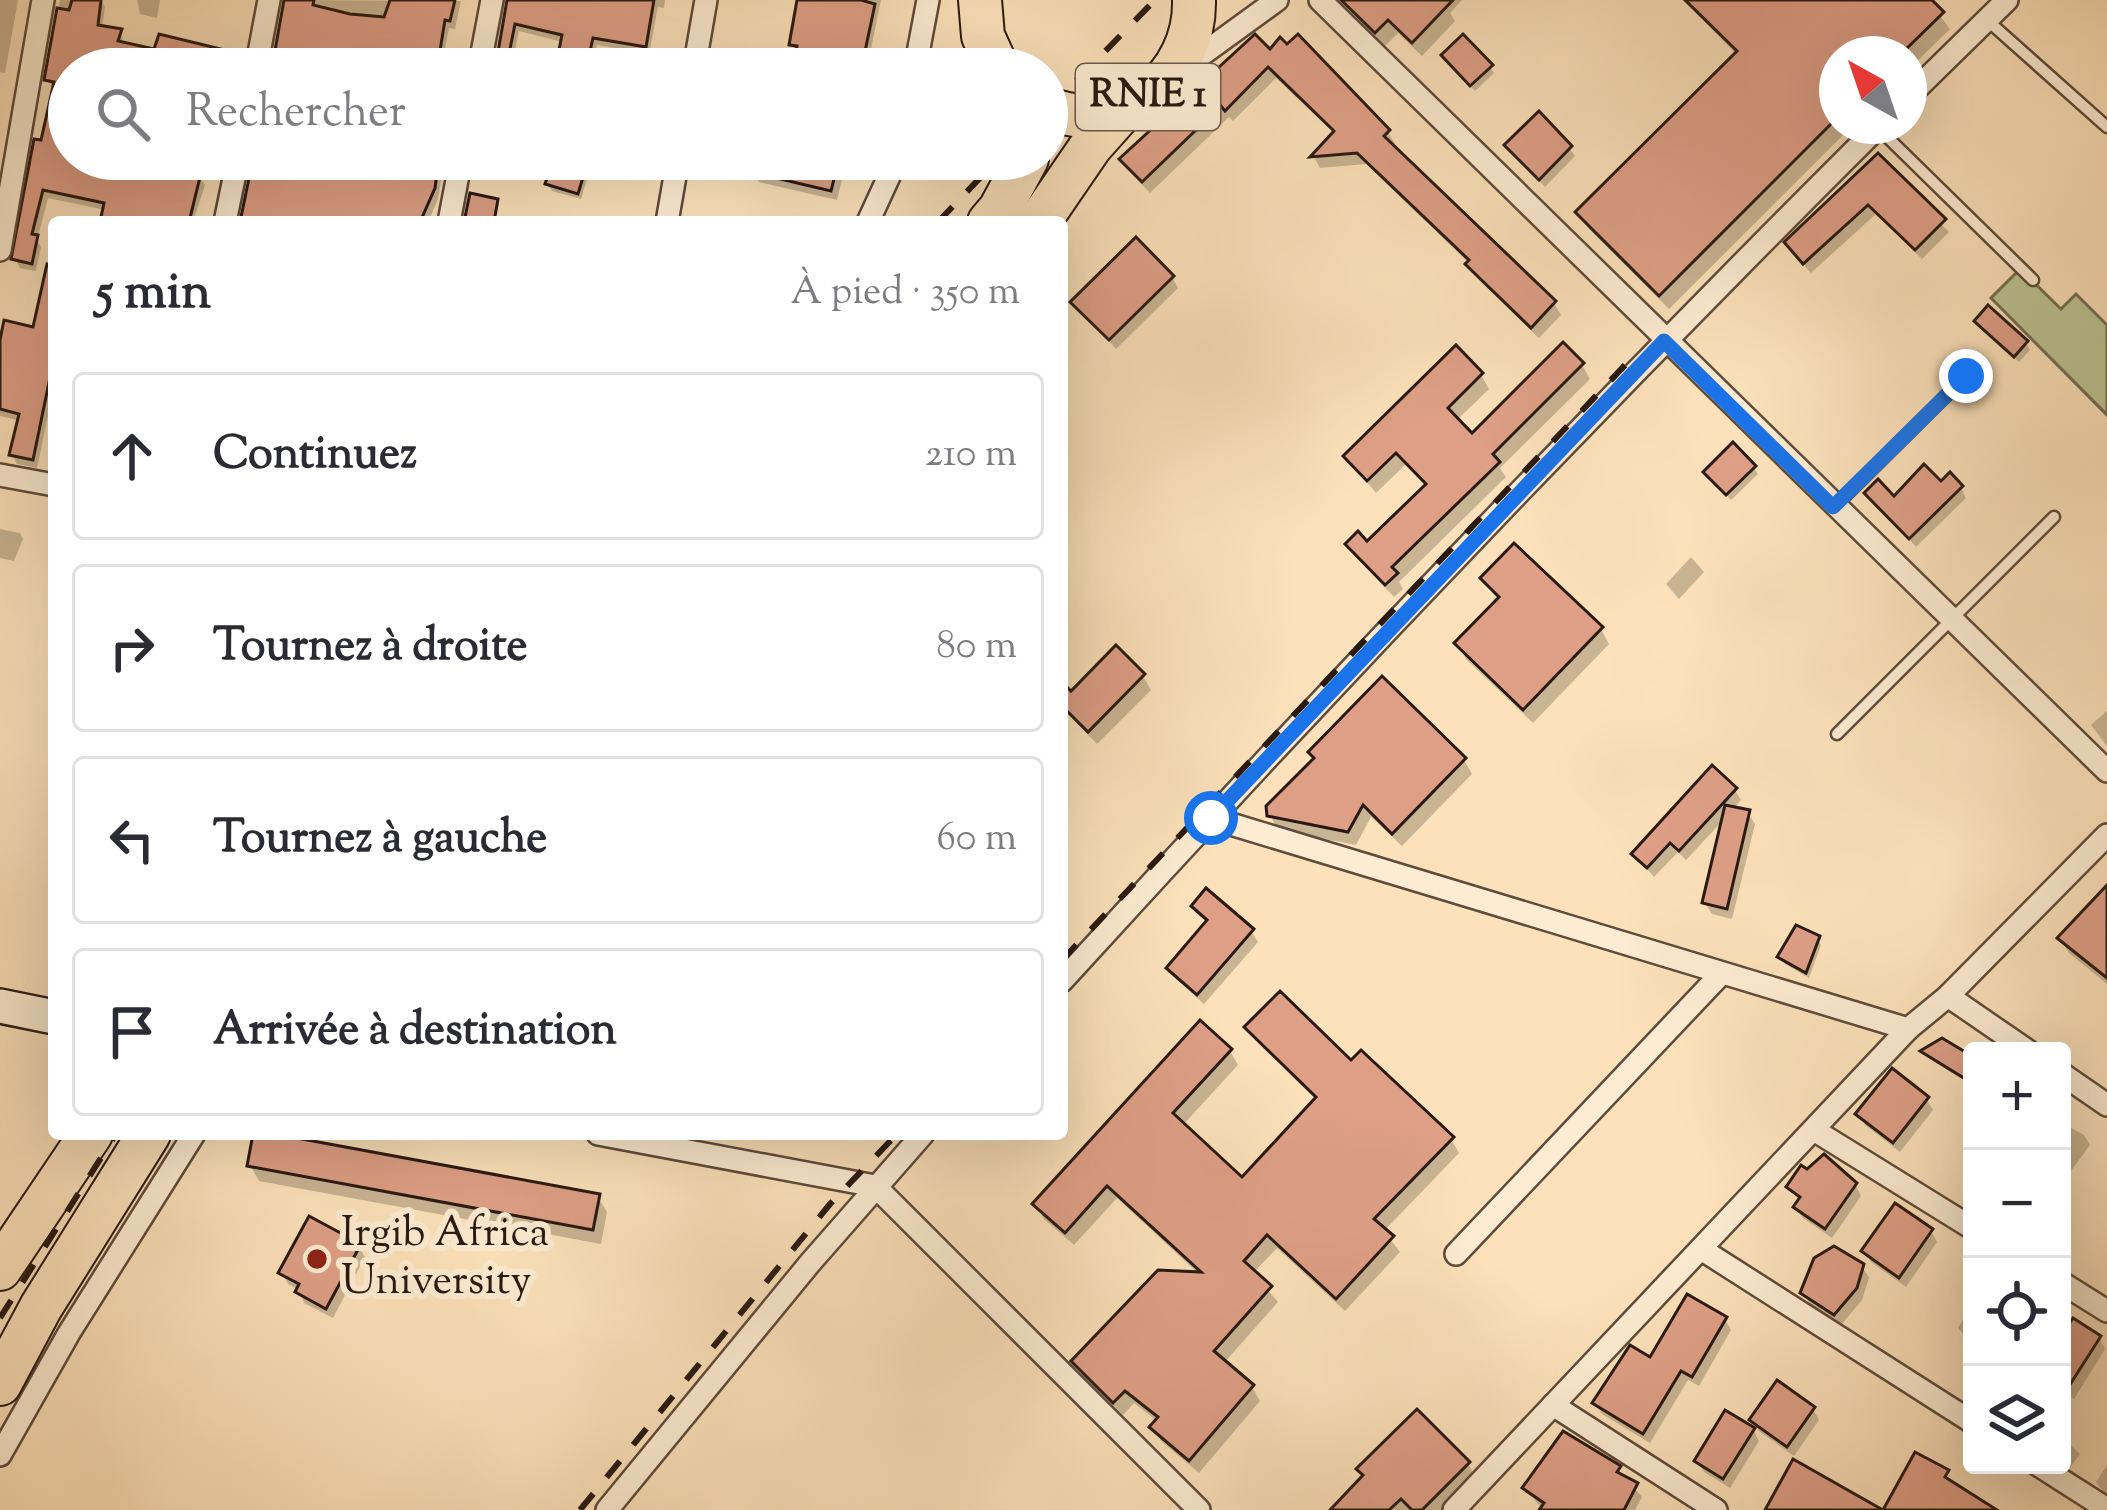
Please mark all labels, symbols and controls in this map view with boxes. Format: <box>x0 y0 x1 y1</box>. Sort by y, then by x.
north arrow <box>1819 36 1927 144</box>
search box <box>48 48 1068 180</box>
road number: RNIE 1 <box>1076 64 1220 130</box>
icon: search <box>90 81 156 147</box>
text: Rechercher <box>186 82 406 147</box>
text: 5 min <box>96 258 211 331</box>
text: À pied · 350 m <box>791 266 1020 322</box>
route end <box>1939 349 1993 403</box>
icon: ahead <box>99 423 165 489</box>
text: Continuez <box>213 424 417 489</box>
text: 210 m <box>925 428 1017 484</box>
icon: right <box>99 615 165 681</box>
text: Tournez à droite <box>213 616 528 681</box>
text: 80 m <box>936 620 1017 676</box>
route start <box>1184 791 1238 845</box>
icon: left <box>99 807 165 873</box>
text: Tournez à gauche <box>213 808 547 873</box>
text: 60 m <box>936 812 1017 868</box>
icon: arrive <box>99 999 165 1065</box>
text: Arrivée à destination <box>213 1000 617 1065</box>
map controls <box>1963 1042 2071 1474</box>
button: + <box>1963 1042 2071 1150</box>
button: − <box>1963 1150 2071 1258</box>
place label: Irgib Africa University <box>341 1205 549 1313</box>
marker: Irgib Africa University <box>304 1246 330 1272</box>
button: locate <box>1963 1258 2071 1366</box>
button: layers <box>1963 1366 2071 1474</box>

